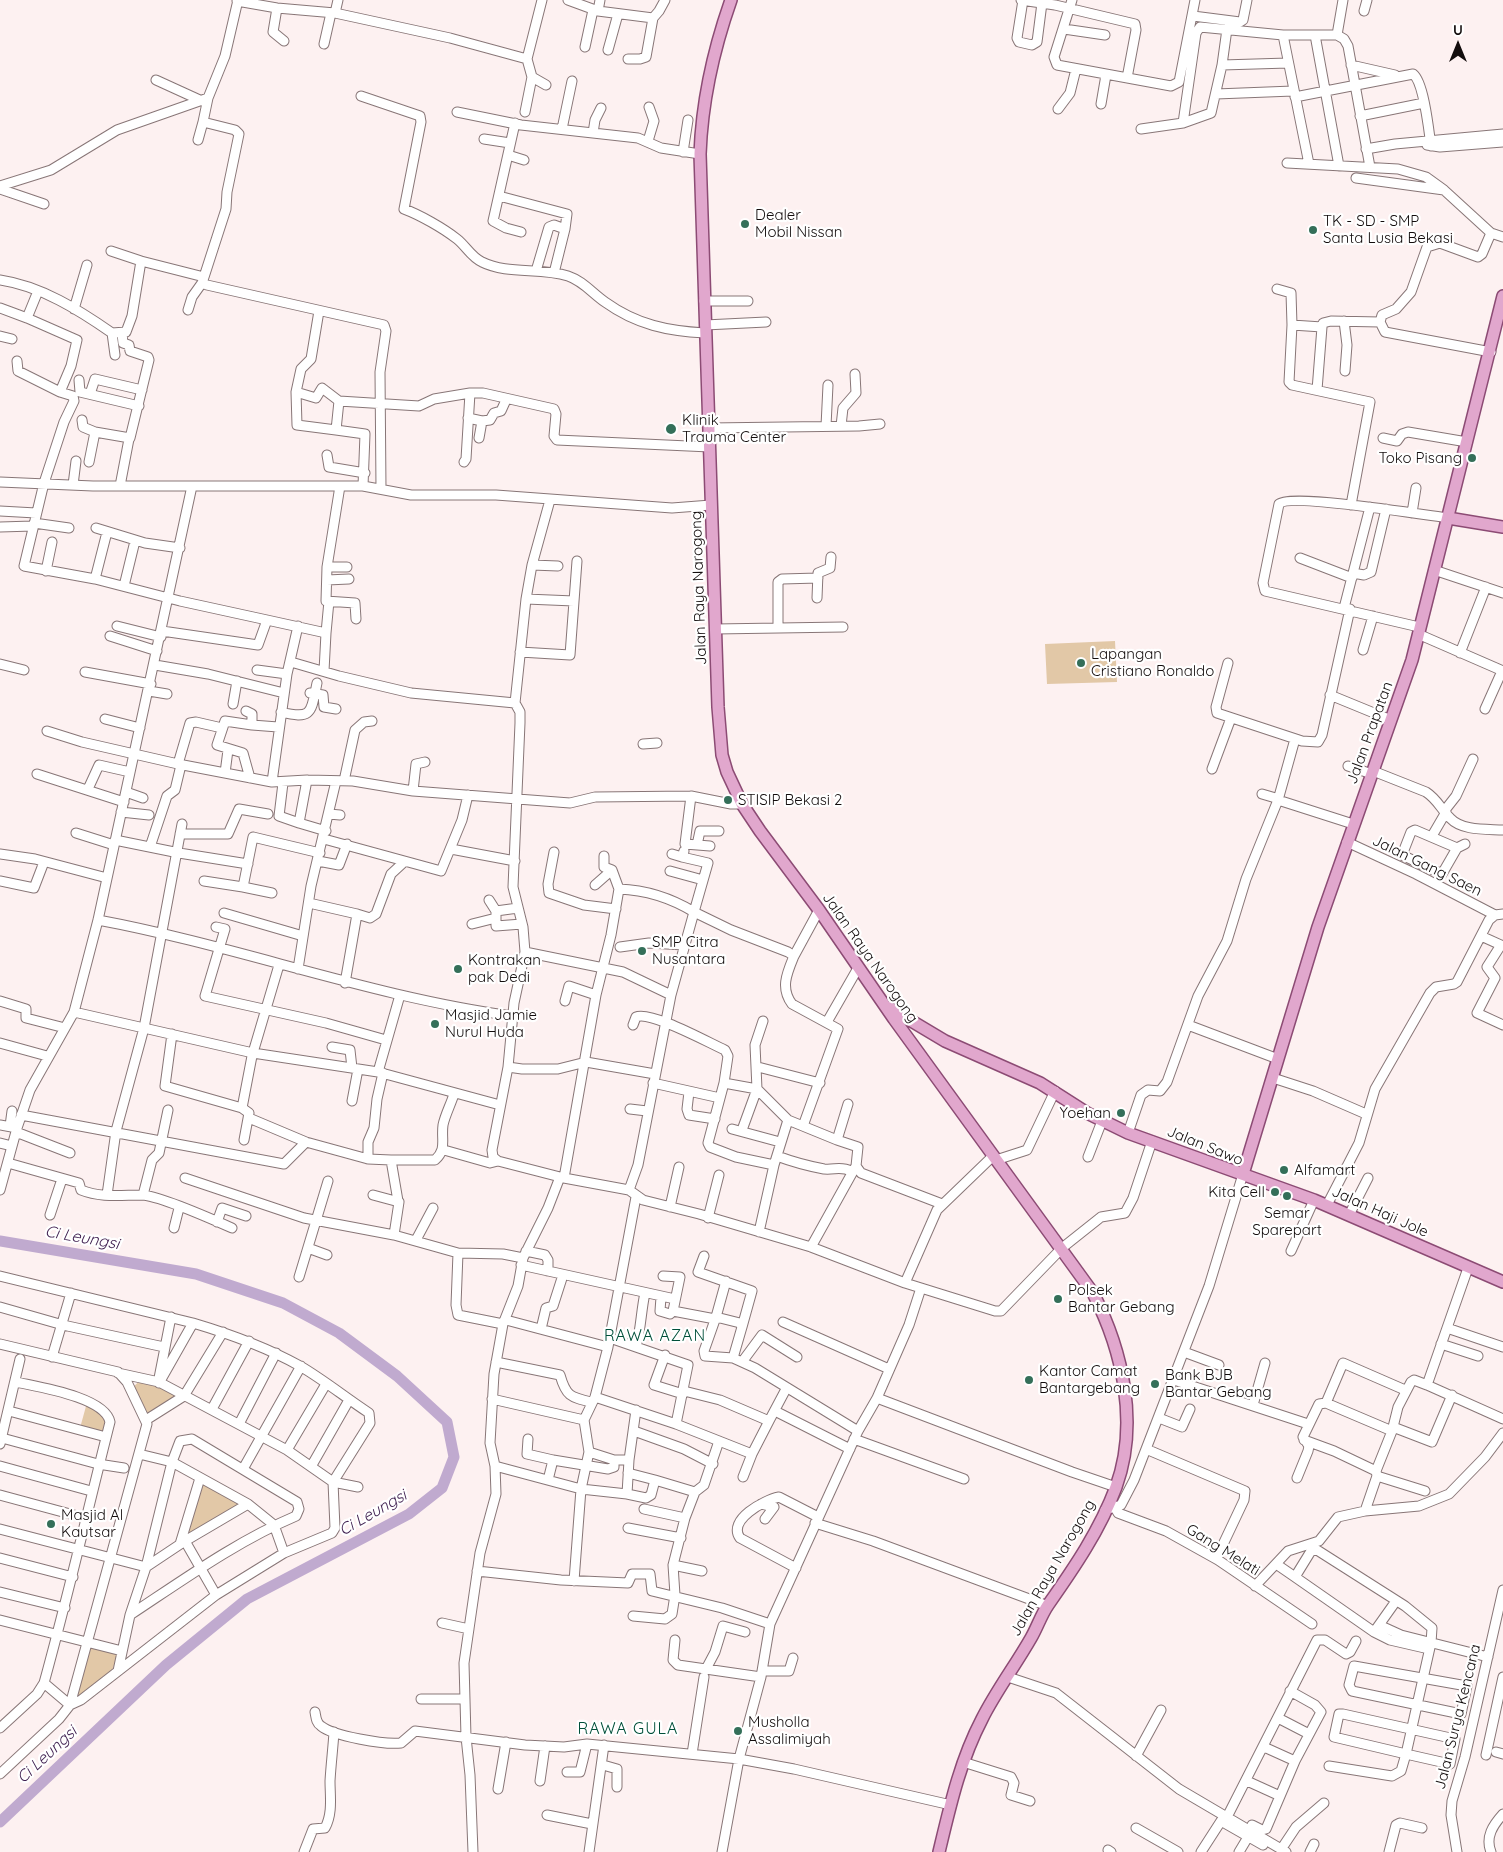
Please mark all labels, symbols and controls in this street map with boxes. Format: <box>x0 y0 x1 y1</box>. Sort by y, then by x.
north arrow <box>1433 20 1483 70</box>
text: U <box>1453 21 1463 39</box>
place label: Dealer Mobil Nissan <box>755 206 842 241</box>
place label: TK - SD - SMP Santa Lusia Bekasi <box>1323 212 1453 247</box>
marker: Dealer Mobil Nissan <box>739 218 751 230</box>
marker: TK - SD - SMP Santa Lusia Bekasi <box>1307 224 1319 236</box>
place label: Klinik Trauma Center <box>682 411 786 446</box>
marker: Klinik Trauma Center <box>664 422 678 436</box>
place label: Toko Pisang <box>1378 449 1462 467</box>
marker: Toko Pisang <box>1466 452 1478 464</box>
street label: Jalan Raya Narogong <box>687 510 711 666</box>
place label: Lapangan Cristiano Ronaldo <box>1091 645 1214 680</box>
marker: Lapangan Cristiano Ronaldo <box>1075 657 1087 669</box>
street label: Jalan Prapatan <box>1343 679 1397 787</box>
place label: STISIP Bekasi 2 <box>738 791 842 809</box>
marker: STISIP Bekasi 2 <box>722 794 734 806</box>
street label: Jalan Gang Saen <box>1369 832 1485 900</box>
street label: Jalan Raya Narogong <box>818 890 922 1026</box>
place label: SMP Citra Nusantara <box>652 933 725 968</box>
marker: SMP Citra Nusantara <box>636 945 648 957</box>
place label: Kontrakan pak Dedi <box>468 951 541 986</box>
marker: Kontrakan pak Dedi <box>452 963 464 975</box>
place label: Masjid Jamie Nurul Huda <box>445 1006 537 1041</box>
marker: Masjid Jamie Nurul Huda <box>429 1018 441 1030</box>
place label: Yoehan <box>1059 1104 1111 1122</box>
marker: Yoehan <box>1115 1107 1127 1119</box>
street label: Jalan Sawo <box>1164 1123 1246 1169</box>
place label: Alfamart <box>1294 1161 1355 1179</box>
marker: Alfamart <box>1278 1164 1290 1176</box>
place label: Kita Cell <box>1208 1183 1265 1201</box>
street label: Jalan Haji Jole <box>1329 1183 1431 1241</box>
marker: Kita Cell <box>1269 1186 1281 1198</box>
marker: Semar Sparepart <box>1281 1190 1293 1202</box>
place label: Semar Sparepart <box>1252 1204 1322 1239</box>
water label: Ci Leungsi <box>43 1222 121 1254</box>
place label: Polsek Bantar Gebang <box>1068 1281 1175 1316</box>
marker: Polsek Bantar Gebang <box>1052 1293 1064 1305</box>
district label: RAWA AZAN <box>603 1326 707 1346</box>
place label: Kantor Camat Bantargebang <box>1039 1362 1140 1397</box>
place label: Bank BJB Bantar Gebang <box>1165 1366 1272 1401</box>
marker: Kantor Camat Bantargebang <box>1023 1374 1035 1386</box>
marker: Bank BJB Bantar Gebang <box>1149 1378 1161 1390</box>
water label: Ci Leungsi <box>336 1486 410 1540</box>
street label: Jalan Raya Narogong <box>1007 1497 1099 1639</box>
place label: Masjid Al Kautsar <box>61 1506 123 1541</box>
marker: Masjid Al Kautsar <box>45 1518 57 1530</box>
street label: Gang Melati <box>1183 1520 1263 1580</box>
street label: Jalan Surya Kencana <box>1431 1643 1485 1791</box>
place label: Musholla Assalimiyah <box>748 1713 831 1748</box>
district label: RAWA GULA <box>576 1719 680 1739</box>
water label: Ci Leungsi <box>13 1722 81 1788</box>
marker: Musholla Assalimiyah <box>732 1725 744 1737</box>

